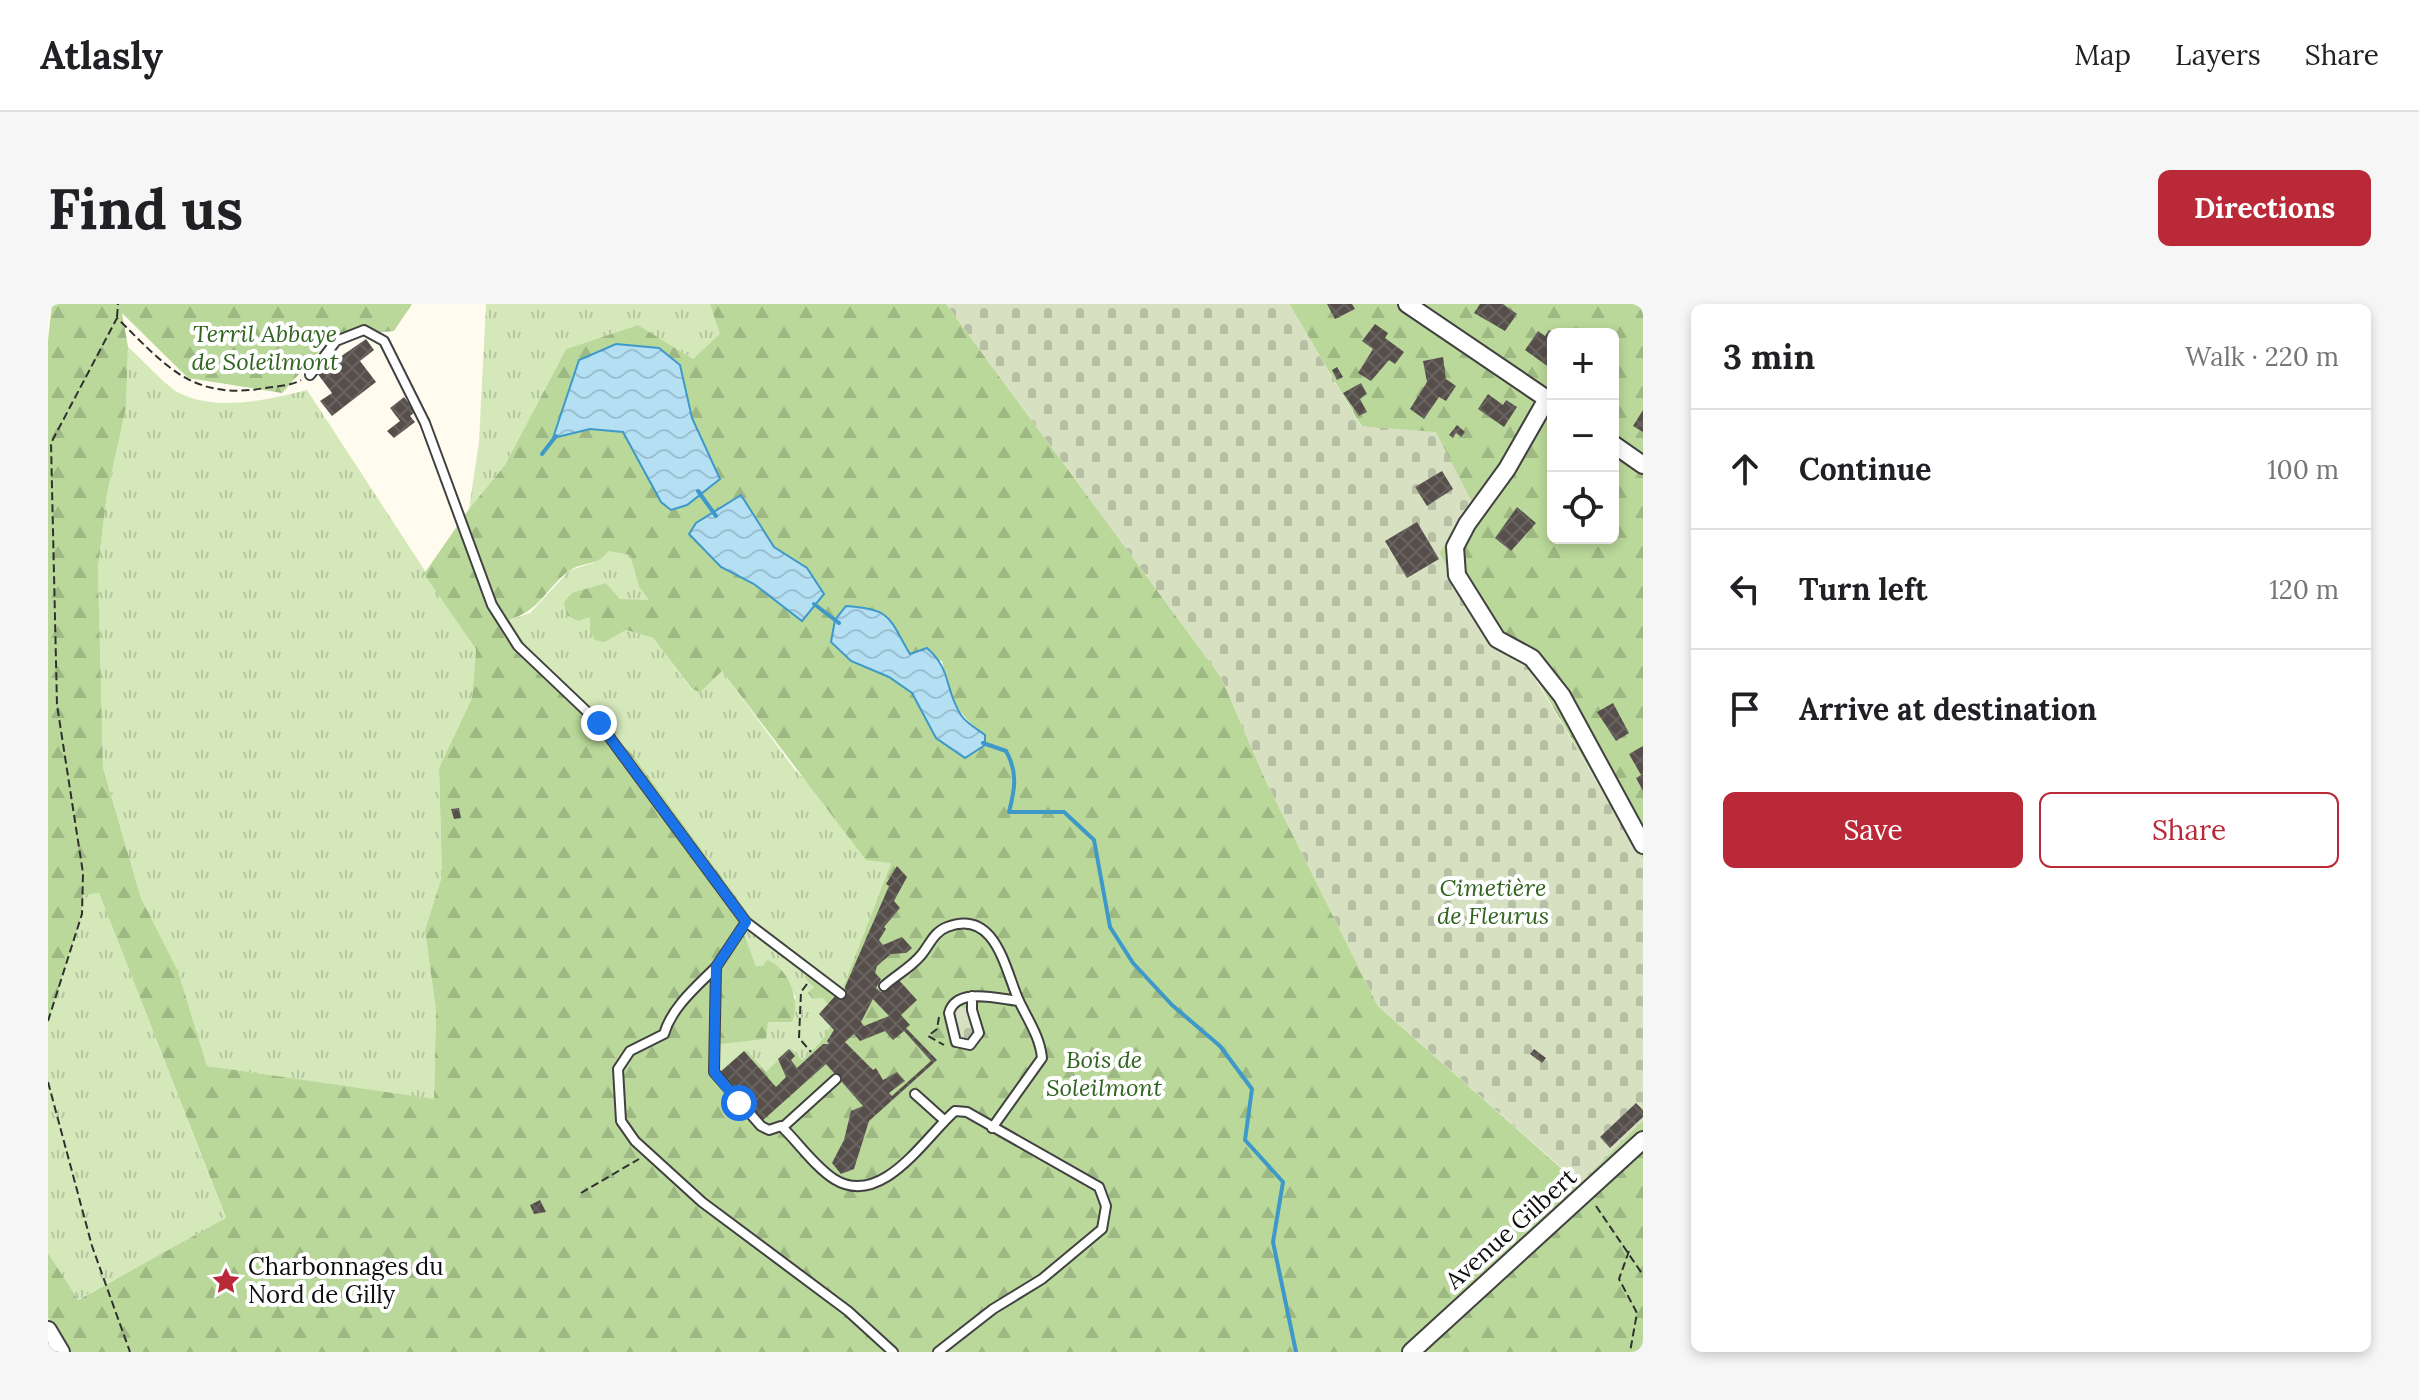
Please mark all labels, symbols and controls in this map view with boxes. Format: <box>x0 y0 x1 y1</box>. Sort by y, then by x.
text: Atlasly <box>40 31 163 79</box>
text: Map <box>2074 37 2131 73</box>
text: Layers <box>2175 37 2261 73</box>
text: Share <box>2305 37 2379 73</box>
button: Directions <box>2158 170 2371 246</box>
text: Find us <box>48 173 243 244</box>
park label: Terril Abbaye de Soleilmont <box>192 318 339 377</box>
map controls <box>1547 328 1619 544</box>
button: + <box>1547 328 1619 400</box>
text: 3 min <box>1723 335 1815 378</box>
text: Walk · 220 m <box>2185 340 2339 373</box>
button: − <box>1547 400 1619 472</box>
icon: ahead <box>1723 447 1767 491</box>
text: Continue <box>1799 450 1931 488</box>
text: 100 m <box>2267 453 2339 486</box>
button: locate <box>1547 472 1619 544</box>
icon: left <box>1723 567 1767 611</box>
text: Turn left <box>1799 570 1927 608</box>
text: 120 m <box>2269 573 2339 606</box>
icon: arrive <box>1723 687 1767 731</box>
text: Arrive at destination <box>1799 690 2097 728</box>
route end <box>581 705 617 741</box>
button: Save <box>1723 792 2023 868</box>
button: Share <box>2039 792 2339 868</box>
park label: Cimetière de Fleurus <box>1437 872 1549 931</box>
park label: Bois de Soleilmont <box>1046 1044 1162 1103</box>
route start <box>721 1085 757 1121</box>
street label: Avenue Gilbert <box>1438 1161 1583 1296</box>
place label: Charbonnages du Nord de Gilly <box>248 1251 444 1310</box>
place icon: Charbonnages du Nord de Gilly <box>211 1266 241 1296</box>

